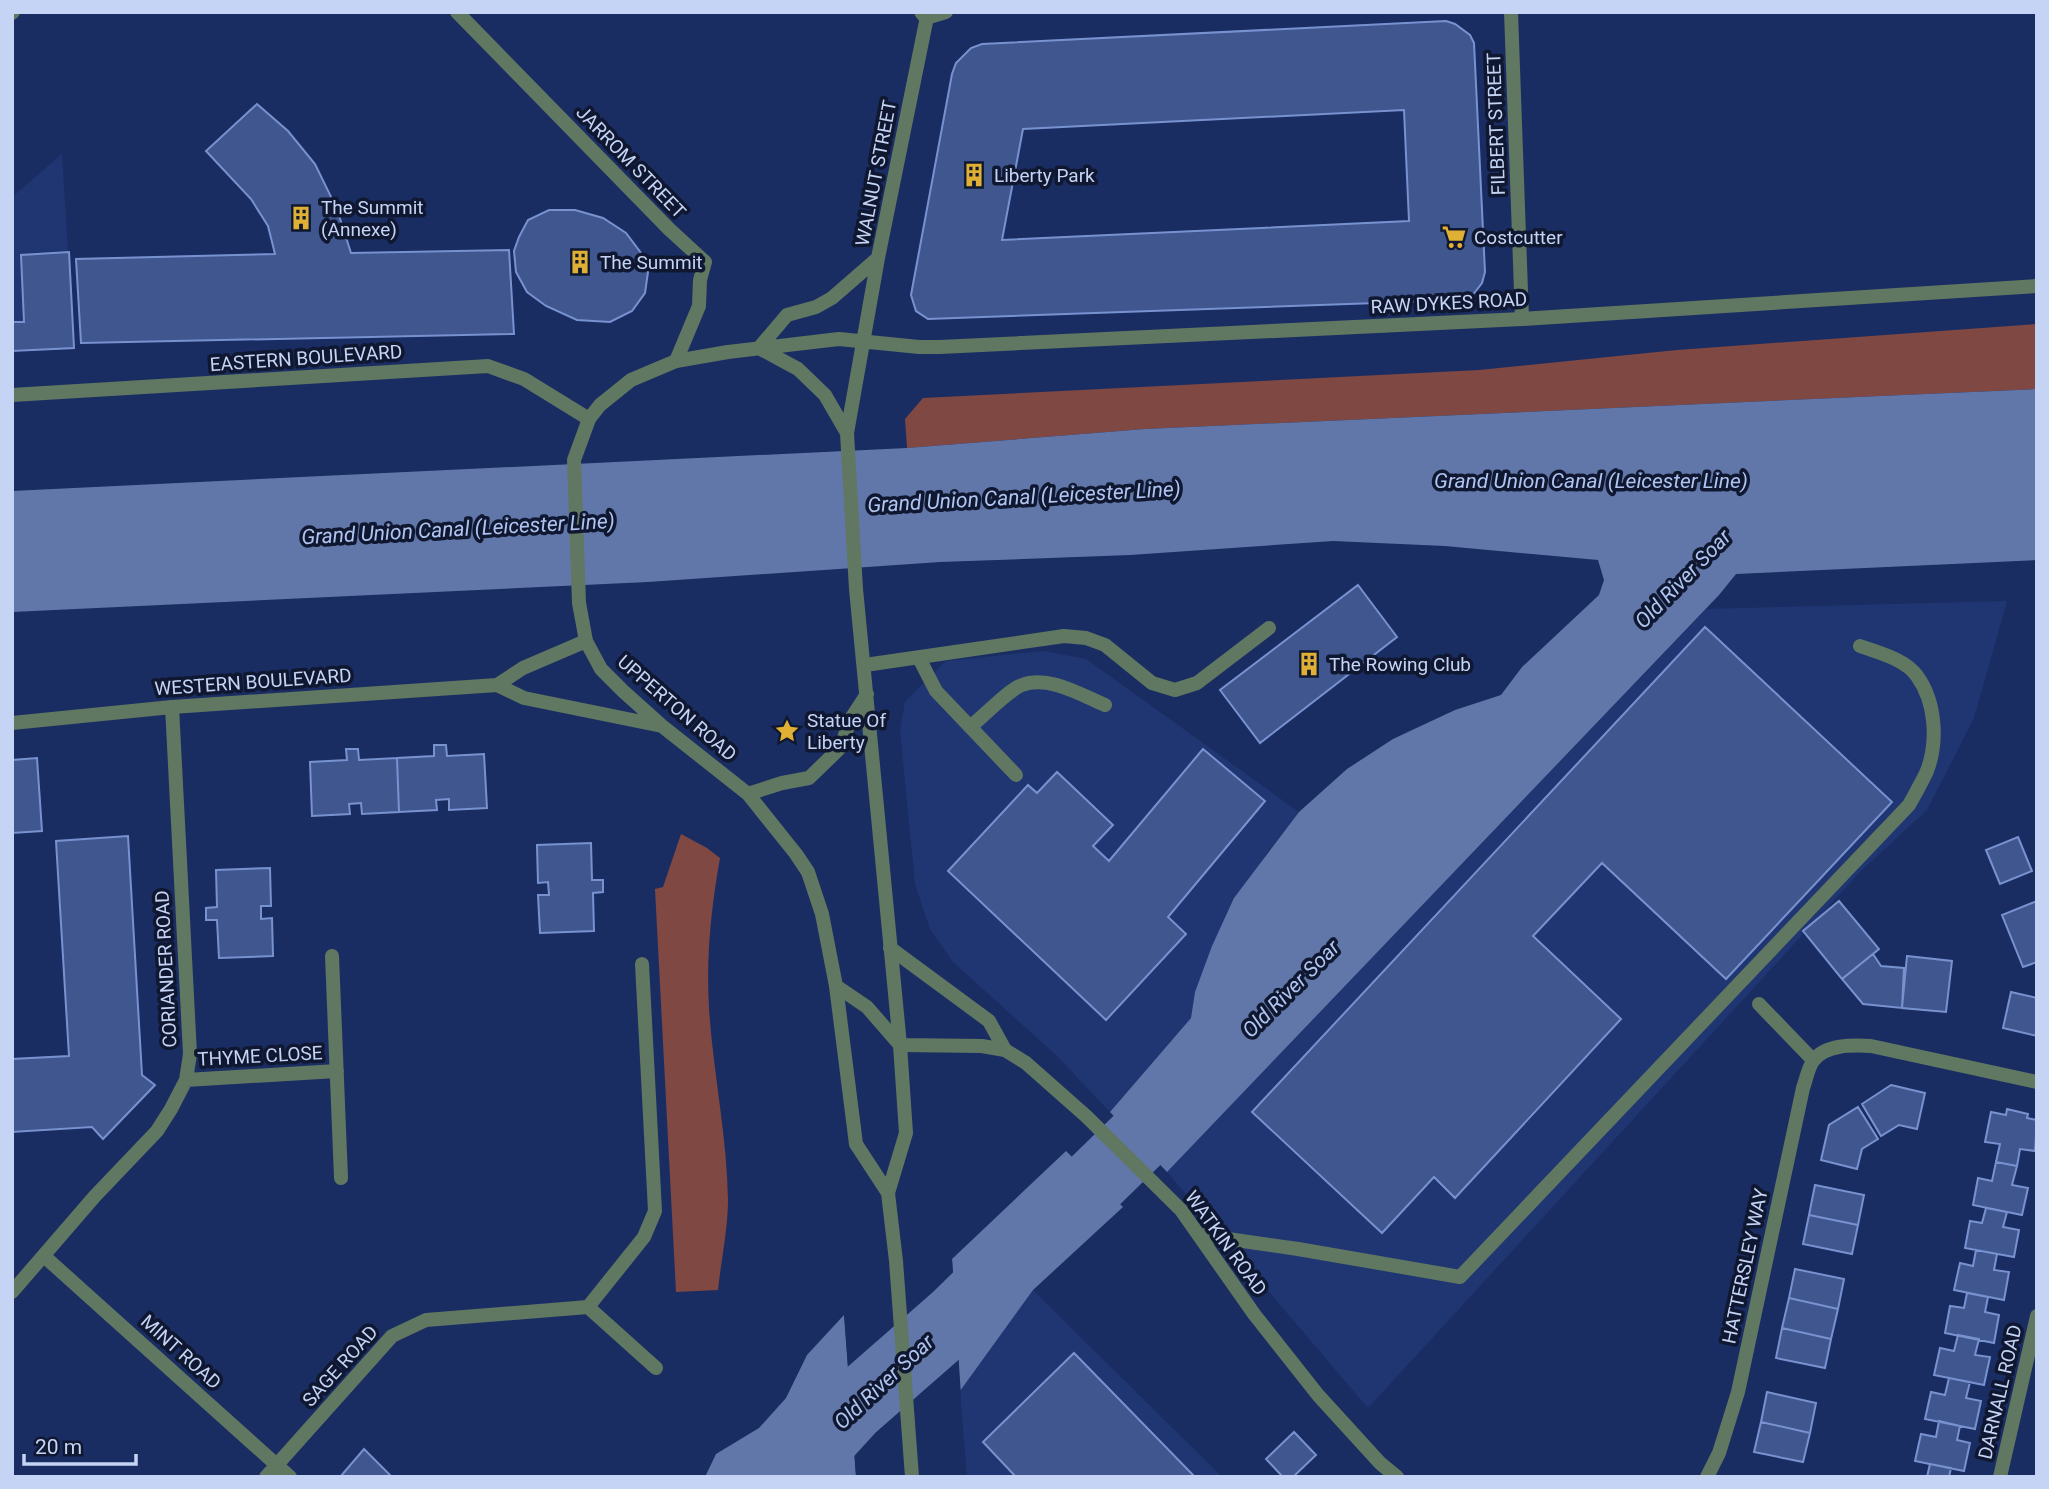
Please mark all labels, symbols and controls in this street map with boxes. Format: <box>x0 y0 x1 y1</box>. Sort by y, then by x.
street label: FILBERT STREET <box>1482 52 1510 196</box>
street label: WALNUT STREET <box>851 98 901 248</box>
street label: JARROM STREET <box>571 101 691 223</box>
building icon: Liberty Park <box>960 161 988 189</box>
place label: Liberty Park <box>994 164 1095 187</box>
place label: The Summit (Annexe) <box>321 196 424 241</box>
building icon: The Summit (Annexe) <box>287 204 315 232</box>
supermarket icon: Costcutter <box>1440 223 1468 251</box>
place label: Costcutter <box>1474 226 1563 249</box>
building icon: The Summit <box>566 248 594 276</box>
place label: The Summit <box>600 251 703 274</box>
street label: RAW DYKES ROAD <box>1370 287 1528 319</box>
street label: EASTERN BOULEVARD <box>209 340 403 376</box>
water label: Grand Union Canal (Leicester Line) <box>1434 469 1748 493</box>
water label: Grand Union Canal (Leicester Line) <box>867 477 1181 517</box>
water label: Grand Union Canal (Leicester Line) <box>301 509 615 549</box>
water label: Old River Soar <box>1630 524 1737 633</box>
street label: UPPERTON ROAD <box>613 650 741 766</box>
building icon: The Rowing Club <box>1295 650 1323 678</box>
place label: The Rowing Club <box>1329 653 1471 676</box>
street label: WESTERN BOULEVARD <box>154 664 352 700</box>
place label: Statue Of Liberty <box>807 709 886 754</box>
place icon: Statue Of Liberty <box>773 717 801 745</box>
street label: CORIANDER ROAD <box>150 890 182 1048</box>
water label: Old River Soar <box>1237 935 1345 1043</box>
street label: THYME CLOSE <box>197 1041 323 1071</box>
street label: WATKIN ROAD <box>1180 1186 1272 1300</box>
street label: HATTERSLEY WAY <box>1717 1186 1773 1346</box>
street label: MINT ROAD <box>136 1310 226 1394</box>
street label: SAGE ROAD <box>298 1321 382 1411</box>
street label: DARNALL ROAD <box>1973 1323 2027 1461</box>
water label: Old River Soar <box>829 1329 940 1434</box>
scale bar <box>24 1422 136 1466</box>
text: 20 m <box>35 1435 82 1459</box>

